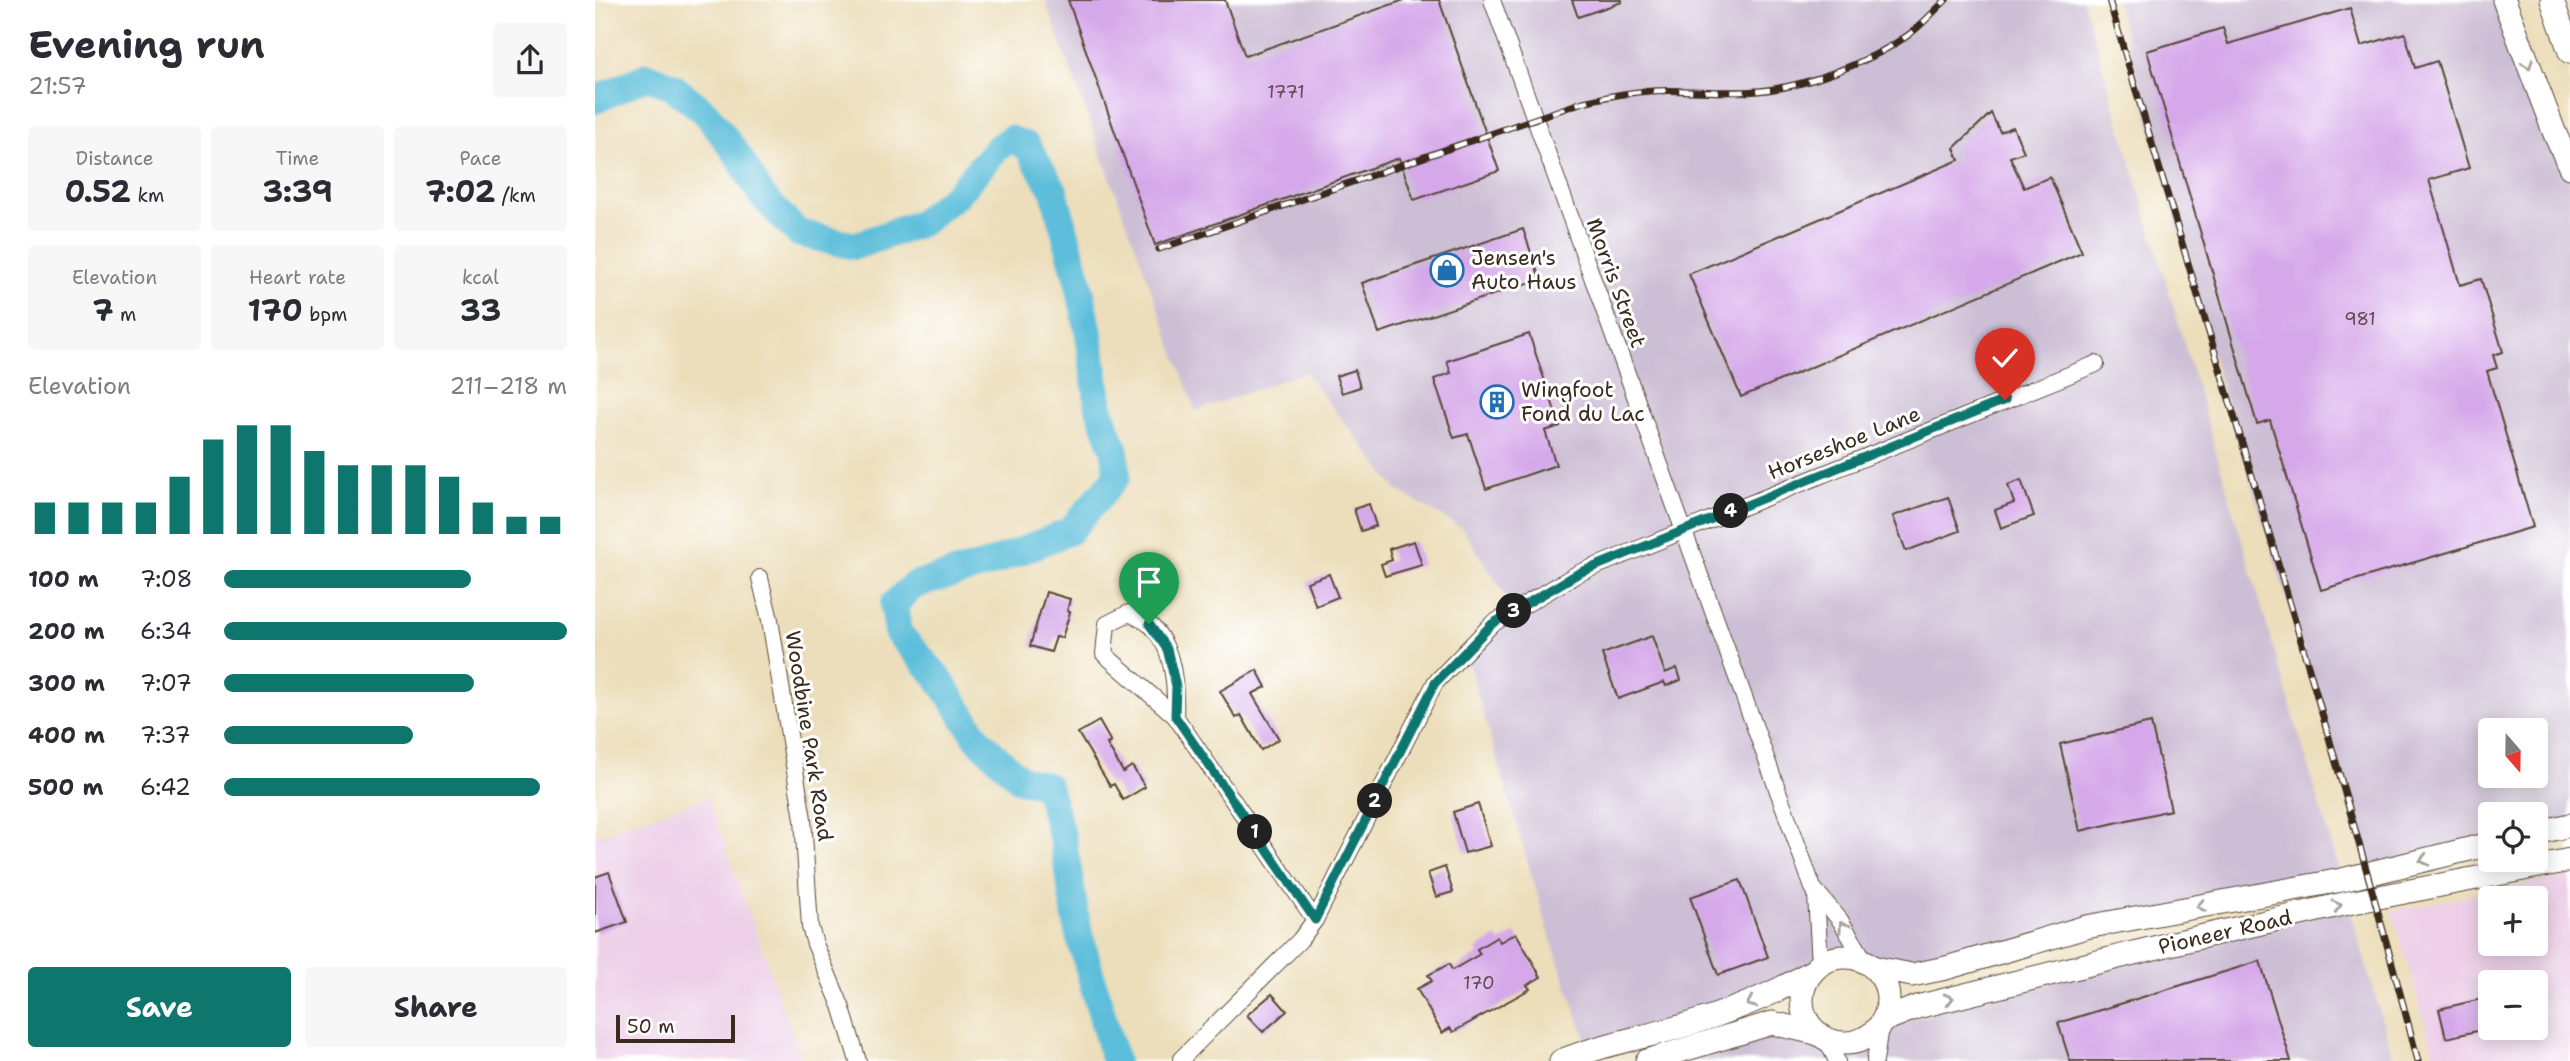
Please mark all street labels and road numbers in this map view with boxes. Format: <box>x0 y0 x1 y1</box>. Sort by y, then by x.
street label: Morris Street <box>1580 214 1652 352</box>
street label: Horseshoe Lane <box>1764 400 1924 486</box>
street label: Woodbine Park Road <box>779 629 839 843</box>
street label: Pioneer Road <box>2156 903 2294 961</box>

